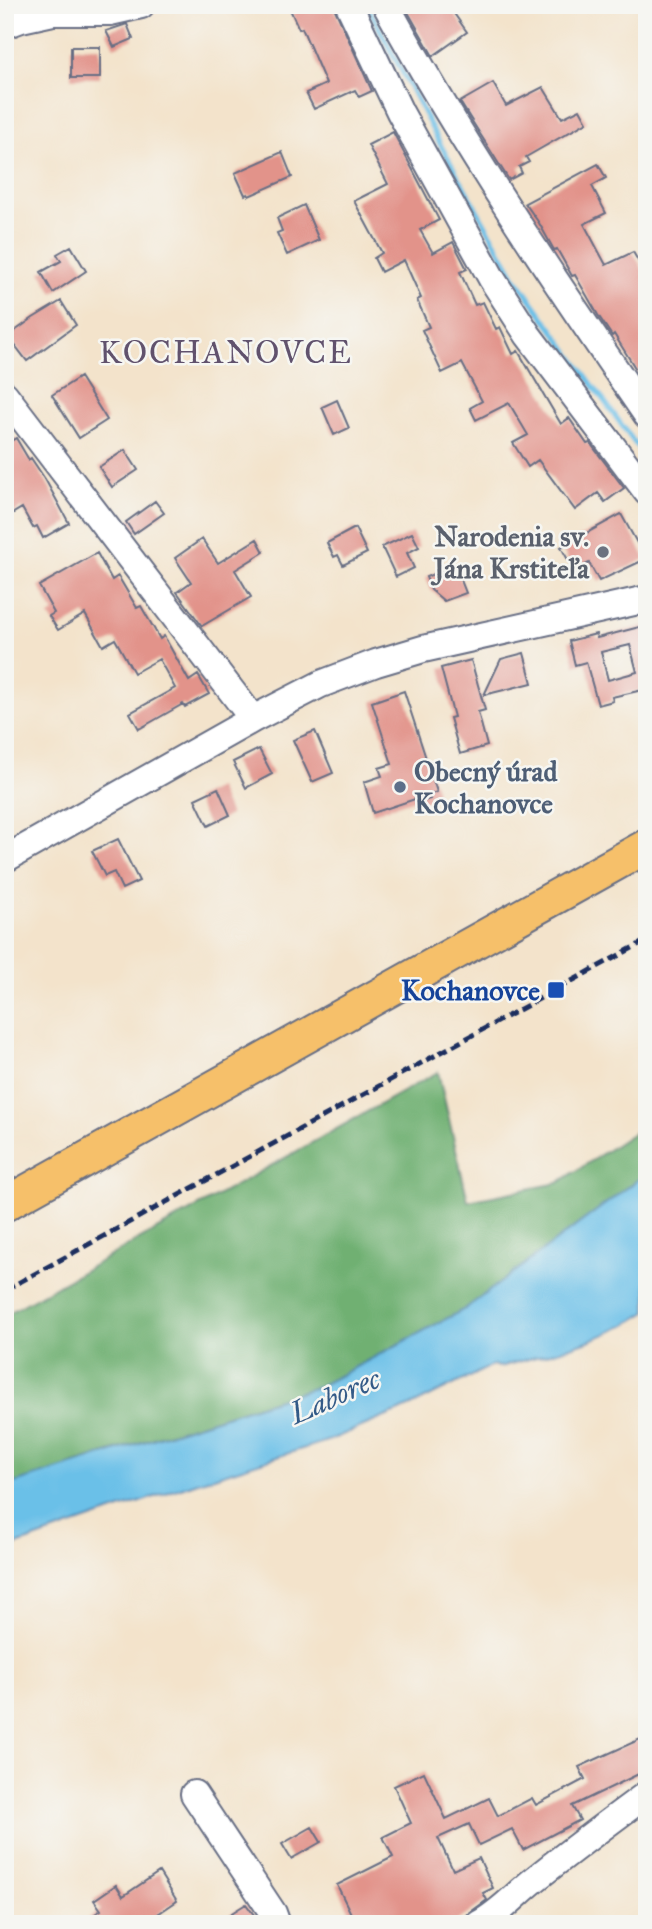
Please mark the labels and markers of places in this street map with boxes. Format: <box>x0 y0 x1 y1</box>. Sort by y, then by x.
place label: Narodenia sv. Jána Krstiteľa <box>430 519 590 586</box>
marker: Narodenia sv. Jána Krstiteľa <box>595 544 611 560</box>
place label: Obecný úrad Kochanovce <box>414 754 558 821</box>
marker: Obecný úrad Kochanovce <box>392 779 408 795</box>
place label: Kochanovce <box>401 973 540 1008</box>
marker: Kochanovce <box>546 980 566 1000</box>

